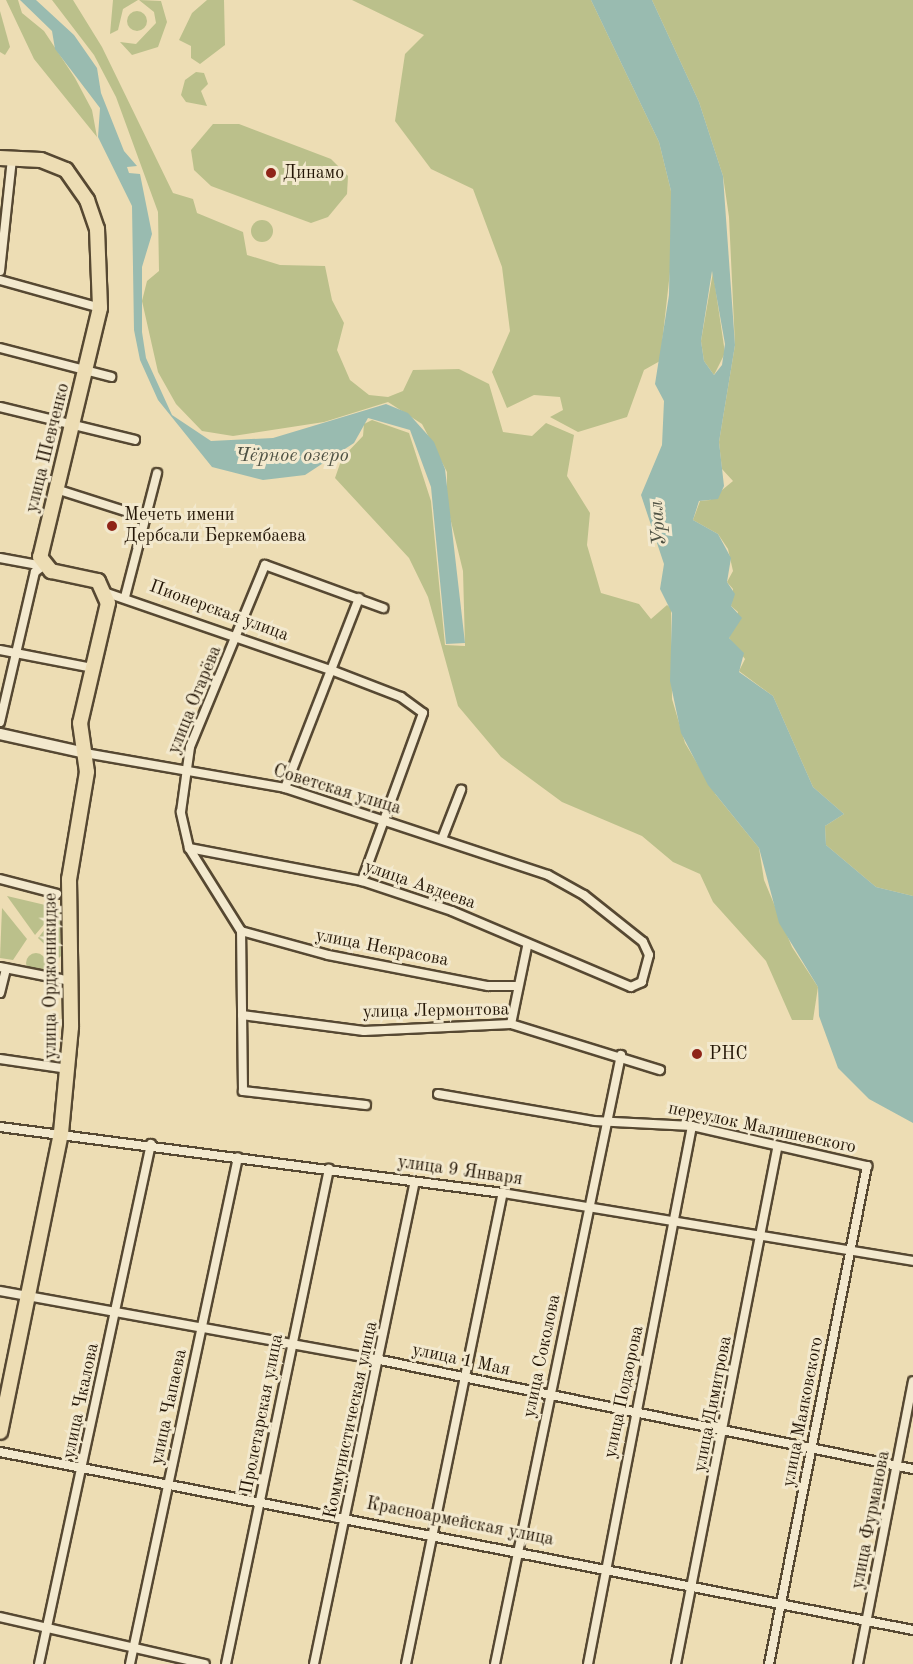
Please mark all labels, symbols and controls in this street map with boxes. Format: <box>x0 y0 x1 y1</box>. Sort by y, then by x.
place label: Динамо <box>283 162 344 184</box>
marker: Динамо <box>264 166 278 180</box>
street label: улица Шевченко <box>21 381 75 515</box>
water label: Чёрное озеро <box>235 444 349 468</box>
water label: Урал <box>645 499 673 547</box>
place label: Мечеть имени Дербсали Беркембаева <box>124 505 306 548</box>
marker: Мечеть имени Дербсали Беркембаева <box>105 519 119 533</box>
street label: Пионерская улица <box>146 576 292 646</box>
street label: улица Огарёва <box>163 643 227 757</box>
street label: Советская улица <box>270 760 404 820</box>
street label: улица Авдеева <box>361 856 479 914</box>
street label: улица Орджоникидзе <box>40 893 62 1059</box>
street label: улица Некрасова <box>314 925 450 971</box>
street label: улица Лермонтова <box>362 999 510 1023</box>
place label: РНС <box>709 1043 747 1065</box>
marker: РНС <box>690 1047 704 1061</box>
street label: переулок Малишевского <box>666 1098 858 1158</box>
street label: улица 9 Января <box>396 1152 524 1190</box>
street label: улица Соколова <box>518 1292 566 1420</box>
street label: Коммунистическая улица <box>320 1319 382 1521</box>
street label: улица Подзорова <box>599 1324 649 1460</box>
street label: Пролетарская улица <box>236 1332 288 1496</box>
street label: улица Димитрова <box>689 1334 737 1474</box>
street label: улица Маяковского <box>778 1335 828 1489</box>
street label: улица 1 Мая <box>410 1339 512 1381</box>
street label: улица Чкалова <box>58 1341 104 1461</box>
street label: улица Чапаева <box>146 1347 192 1467</box>
street label: улица Фурманова <box>847 1449 895 1591</box>
street label: Красноармейская улица <box>364 1493 556 1551</box>

